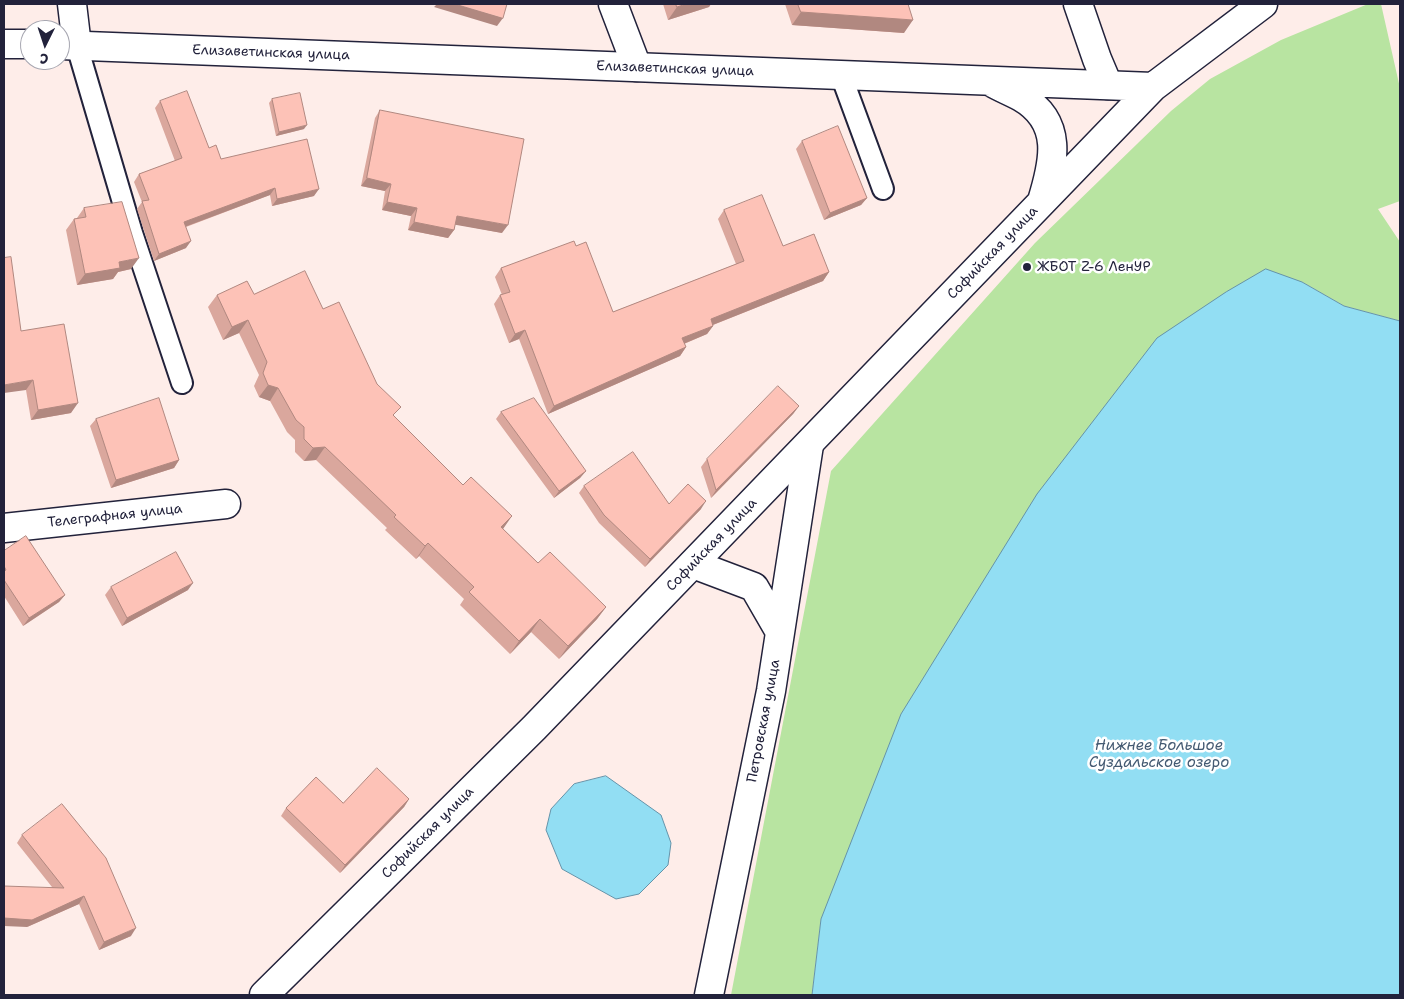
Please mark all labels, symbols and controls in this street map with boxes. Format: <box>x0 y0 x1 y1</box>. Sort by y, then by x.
north arrow <box>20 20 70 70</box>
street label: Елизаветинская улица <box>192 42 350 64</box>
text: С <box>39 50 49 68</box>
street label: Елизаветинская улица <box>596 58 754 80</box>
street label: Софийская улица <box>944 203 1042 303</box>
place label: ЖБОТ Z-6 ЛенУР <box>1037 259 1151 275</box>
marker: ЖБОТ Z-6 ЛенУР <box>1021 261 1033 273</box>
street label: Софийская улица <box>663 495 761 595</box>
street label: Телеграфная улица <box>47 501 183 531</box>
street label: Петровская улица <box>744 658 784 784</box>
water label: Нижнее Большое Суздальское озеро <box>1089 737 1229 772</box>
street label: Софийская улица <box>379 784 477 882</box>

